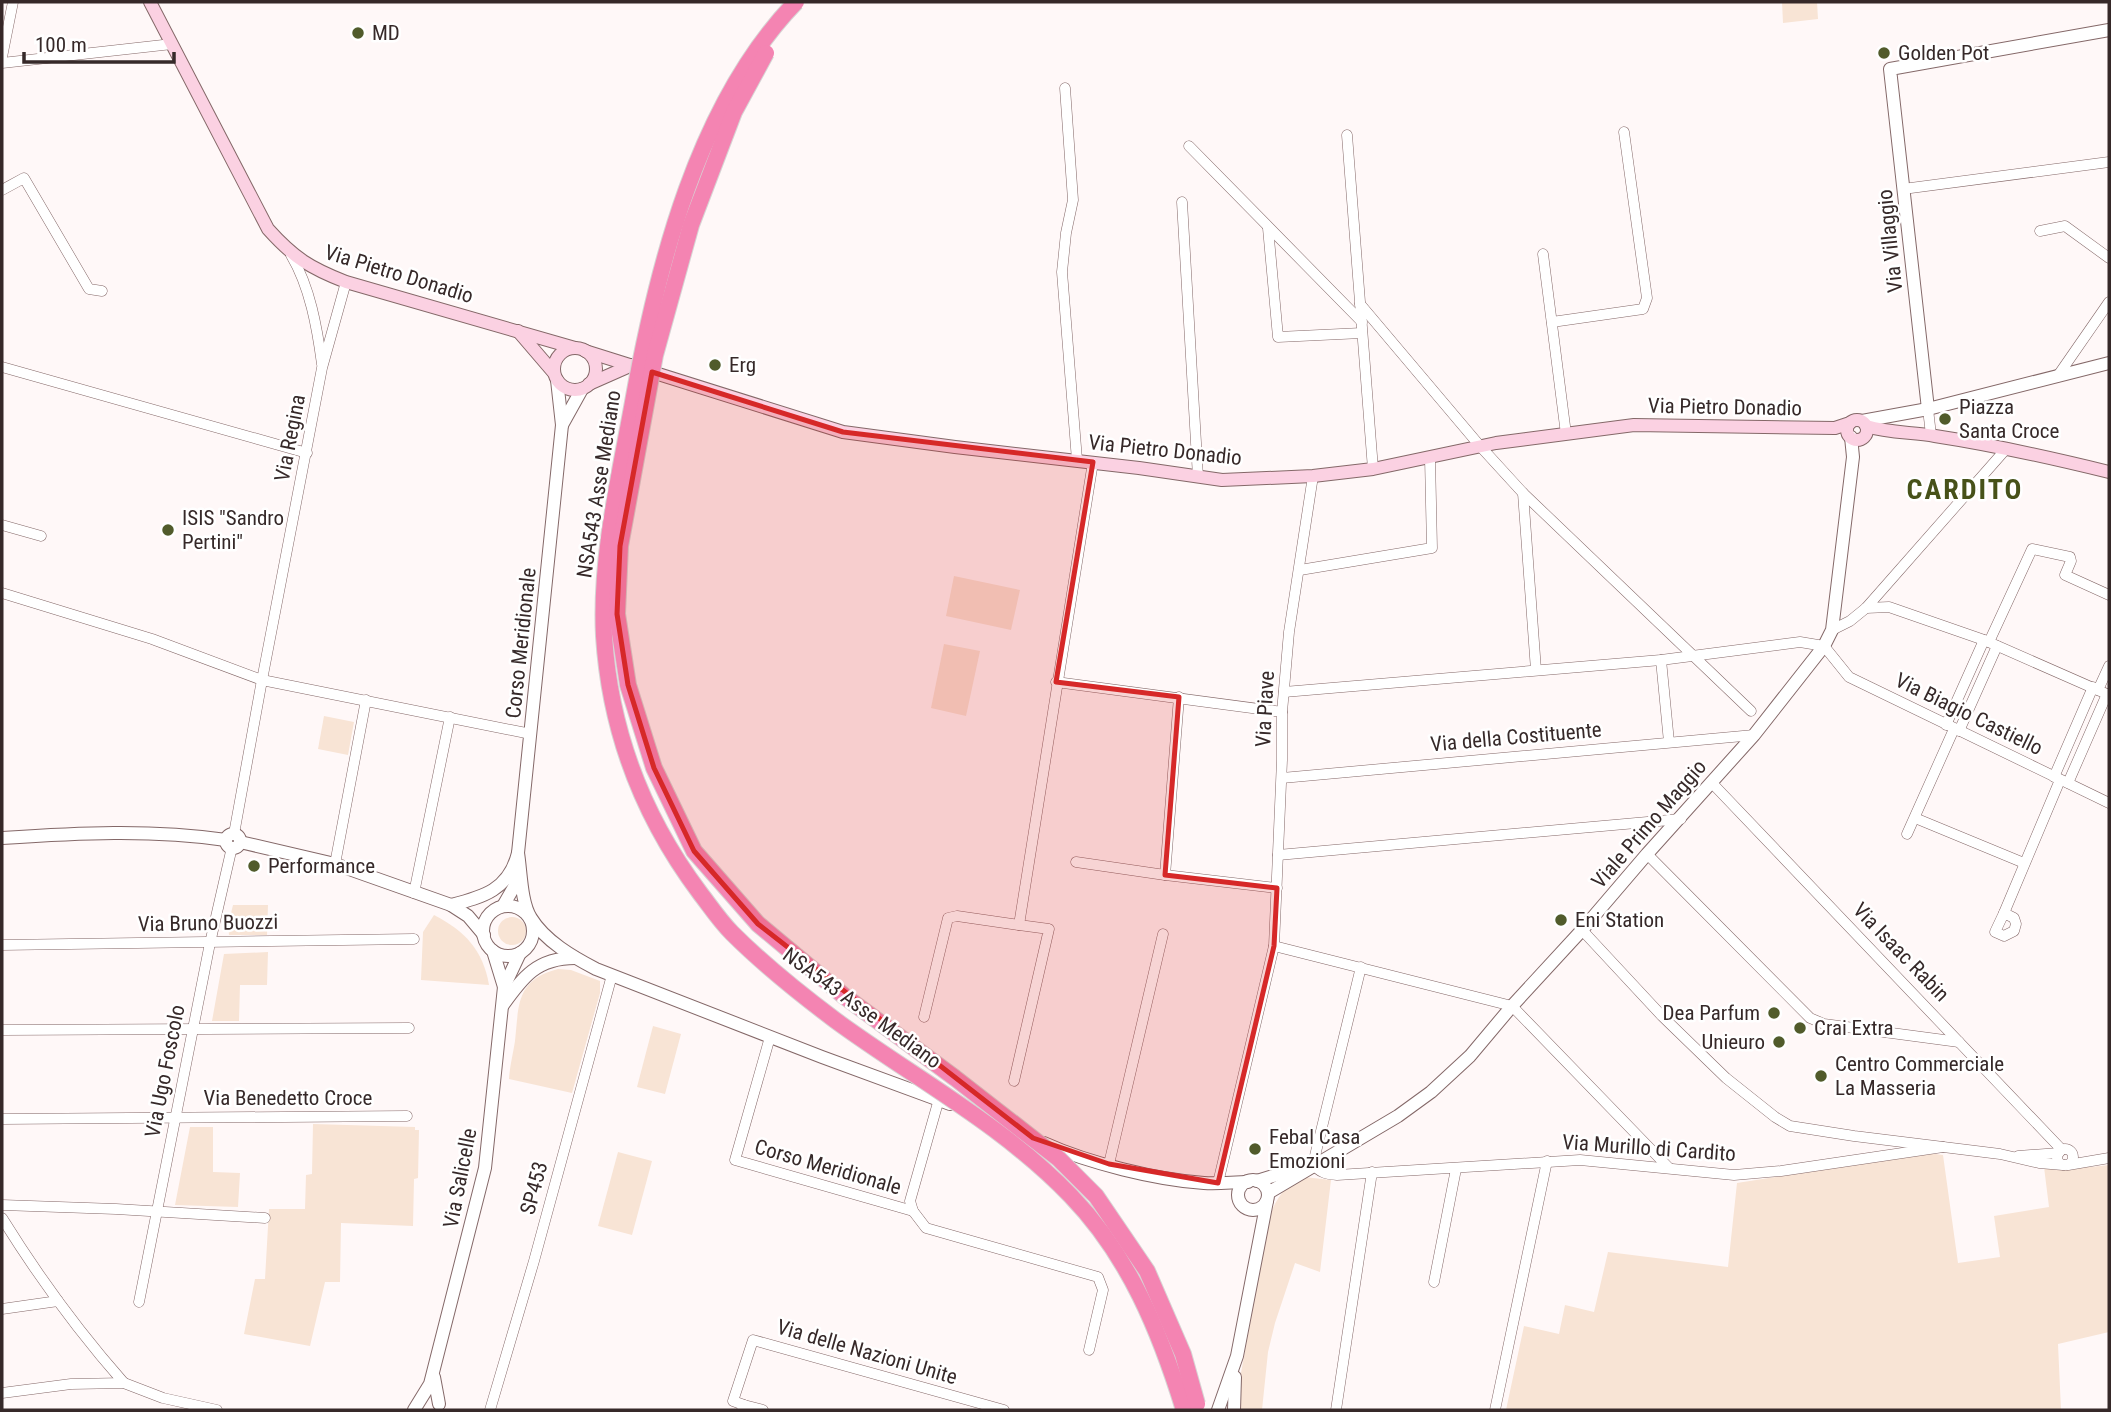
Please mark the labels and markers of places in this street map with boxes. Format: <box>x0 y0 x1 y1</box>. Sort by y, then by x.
place label: MD <box>372 21 400 45</box>
marker: MD <box>350 25 366 41</box>
place label: Golden Pot <box>1898 41 1989 65</box>
marker: Golden Pot <box>1876 45 1892 61</box>
place label: Erg <box>729 353 756 377</box>
marker: Erg <box>707 357 723 373</box>
place label: Piazza Santa Croce <box>1959 395 2060 443</box>
marker: Piazza Santa Croce <box>1937 411 1953 427</box>
place label: ISIS "Sandro Pertini" <box>182 506 284 554</box>
marker: ISIS "Sandro Pertini" <box>160 522 176 538</box>
place label: Performance <box>268 854 375 878</box>
marker: Performance <box>246 858 262 874</box>
place label: Eni Station <box>1575 908 1664 932</box>
marker: Eni Station <box>1553 912 1569 928</box>
place label: Dea Parfum <box>1663 1001 1760 1025</box>
marker: Dea Parfum <box>1766 1005 1782 1021</box>
place label: Crai Extra <box>1814 1016 1894 1040</box>
marker: Crai Extra <box>1792 1020 1808 1036</box>
place label: Unieuro <box>1701 1030 1765 1054</box>
marker: Unieuro <box>1771 1034 1787 1050</box>
place label: Centro Commerciale La Masseria <box>1835 1052 2004 1100</box>
marker: Centro Commerciale La Masseria <box>1813 1068 1829 1084</box>
place label: Febal Casa Emozioni <box>1269 1125 1360 1173</box>
marker: Febal Casa Emozioni <box>1247 1141 1263 1157</box>

